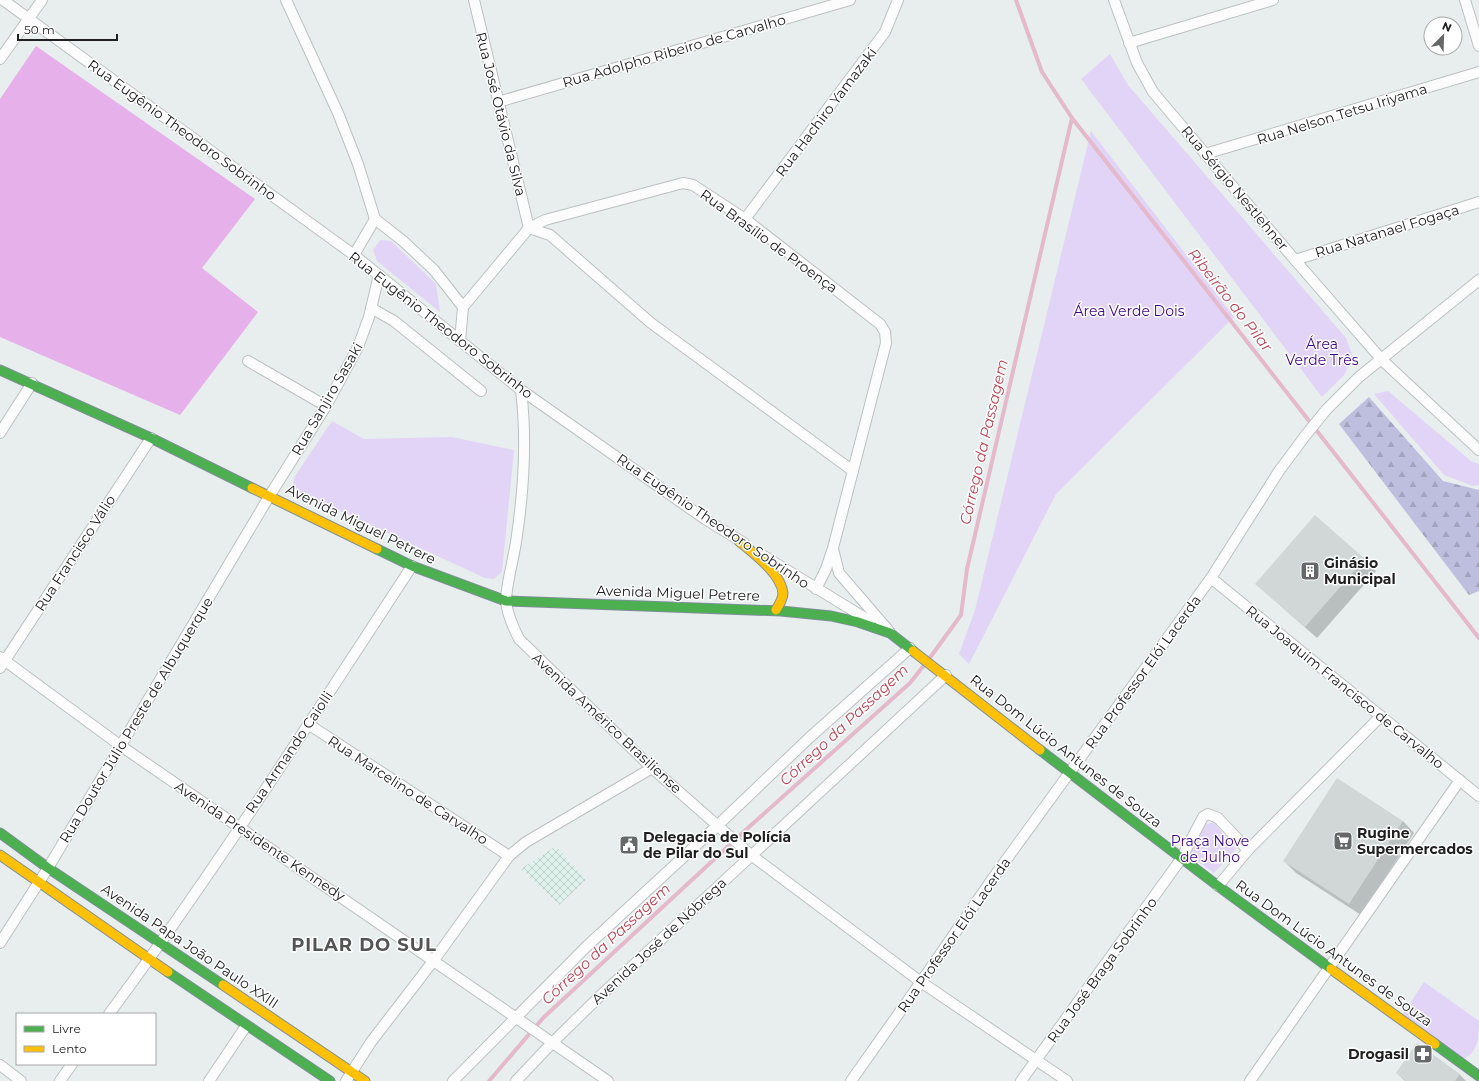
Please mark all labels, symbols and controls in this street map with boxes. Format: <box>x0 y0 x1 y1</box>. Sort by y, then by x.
street label: Rua Adolpho Ribeiro de Carvalho <box>560 10 788 92</box>
scale bar <box>18 16 117 42</box>
north arrow <box>1423 16 1463 56</box>
text: N <box>1440 19 1454 35</box>
text: 50 m <box>24 22 55 37</box>
street label: Rua José Otávio da Silva <box>472 30 530 198</box>
street label: Rua Hachiro Yamazaki <box>772 44 880 180</box>
street label: Rua Eugênio Theodoro Sobrinho <box>84 56 280 205</box>
street label: Rua Nelson Tetsu Iriyama <box>1255 79 1429 149</box>
street label: Rua Sérgio Nestlehner <box>1178 122 1293 254</box>
street label: Rua Brasílio de Proença <box>697 185 841 297</box>
street label: Rua Natanael Fogaça <box>1313 200 1461 262</box>
water label: Ribeirão do Pilar <box>1184 244 1277 356</box>
street label: Rua Eugênio Theodoro Sobrinho <box>345 248 537 403</box>
park label: Área Verde Dois <box>1073 302 1185 320</box>
park label: Área Verde Três <box>1285 335 1359 369</box>
street label: Rua Sanjiro Sasaki <box>287 339 367 459</box>
water label: Córrego da Passagem <box>955 357 1012 527</box>
street label: Rua Eugênio Theodoro Sobrinho <box>613 450 813 592</box>
street label: Avenida Miguel Petrere <box>283 480 439 568</box>
street label: Rua Francisco Válio <box>31 491 119 615</box>
place label: Ginásio Municipal <box>1324 554 1396 588</box>
building icon: Ginásio Municipal <box>1299 560 1321 582</box>
street label: Avenida Miguel Petrere <box>596 581 760 605</box>
street label: Rua Professor Elói Lacerda <box>1081 592 1205 752</box>
street label: Rua Doutor Júlio Preste de Albuquerque <box>55 594 217 846</box>
street label: Rua Joaquim Francisco de Carvalho <box>1242 601 1448 773</box>
street label: Avenida Américo Brasiliense <box>528 649 686 797</box>
water label: Córrego da Passagem <box>775 660 912 789</box>
street label: Rua Dom Lúcio Antunes de Souza <box>966 670 1166 832</box>
street label: Rua Armando Caiolli <box>241 688 337 816</box>
street label: Rua Marcelino de Carvalho <box>325 731 492 849</box>
street label: Avenida Presidente Kennedy <box>171 777 349 905</box>
place label: Rugine Supermercados <box>1357 824 1473 858</box>
place label: Delegacia de Polícia de Pilar do Sul <box>643 828 791 862</box>
supermarket icon: Rugine Supermercados <box>1332 830 1354 852</box>
park label: Praça Nove de Julho <box>1171 832 1249 866</box>
public building icon: Delegacia de Polícia de Pilar do Sul <box>618 834 640 856</box>
street label: Rua Professor Elói Lacerda <box>893 854 1015 1016</box>
street label: Avenida José de Nóbrega <box>588 874 730 1008</box>
street label: Rua Dom Lúcio Antunes de Souza <box>1232 876 1436 1030</box>
water label: Córrego da Passagem <box>537 879 674 1008</box>
street label: Avenida Papa João Paulo XXIII <box>98 880 282 1012</box>
street label: Rua José Braga Sobrinho <box>1043 894 1161 1046</box>
district label: PILAR DO SUL <box>291 934 437 956</box>
legend <box>16 1013 156 1065</box>
text: Livre <box>52 1021 81 1036</box>
text: Lento <box>52 1041 87 1056</box>
pharmacy icon: Drogasil <box>1412 1043 1434 1065</box>
place label: Drogasil <box>1348 1045 1409 1063</box>

